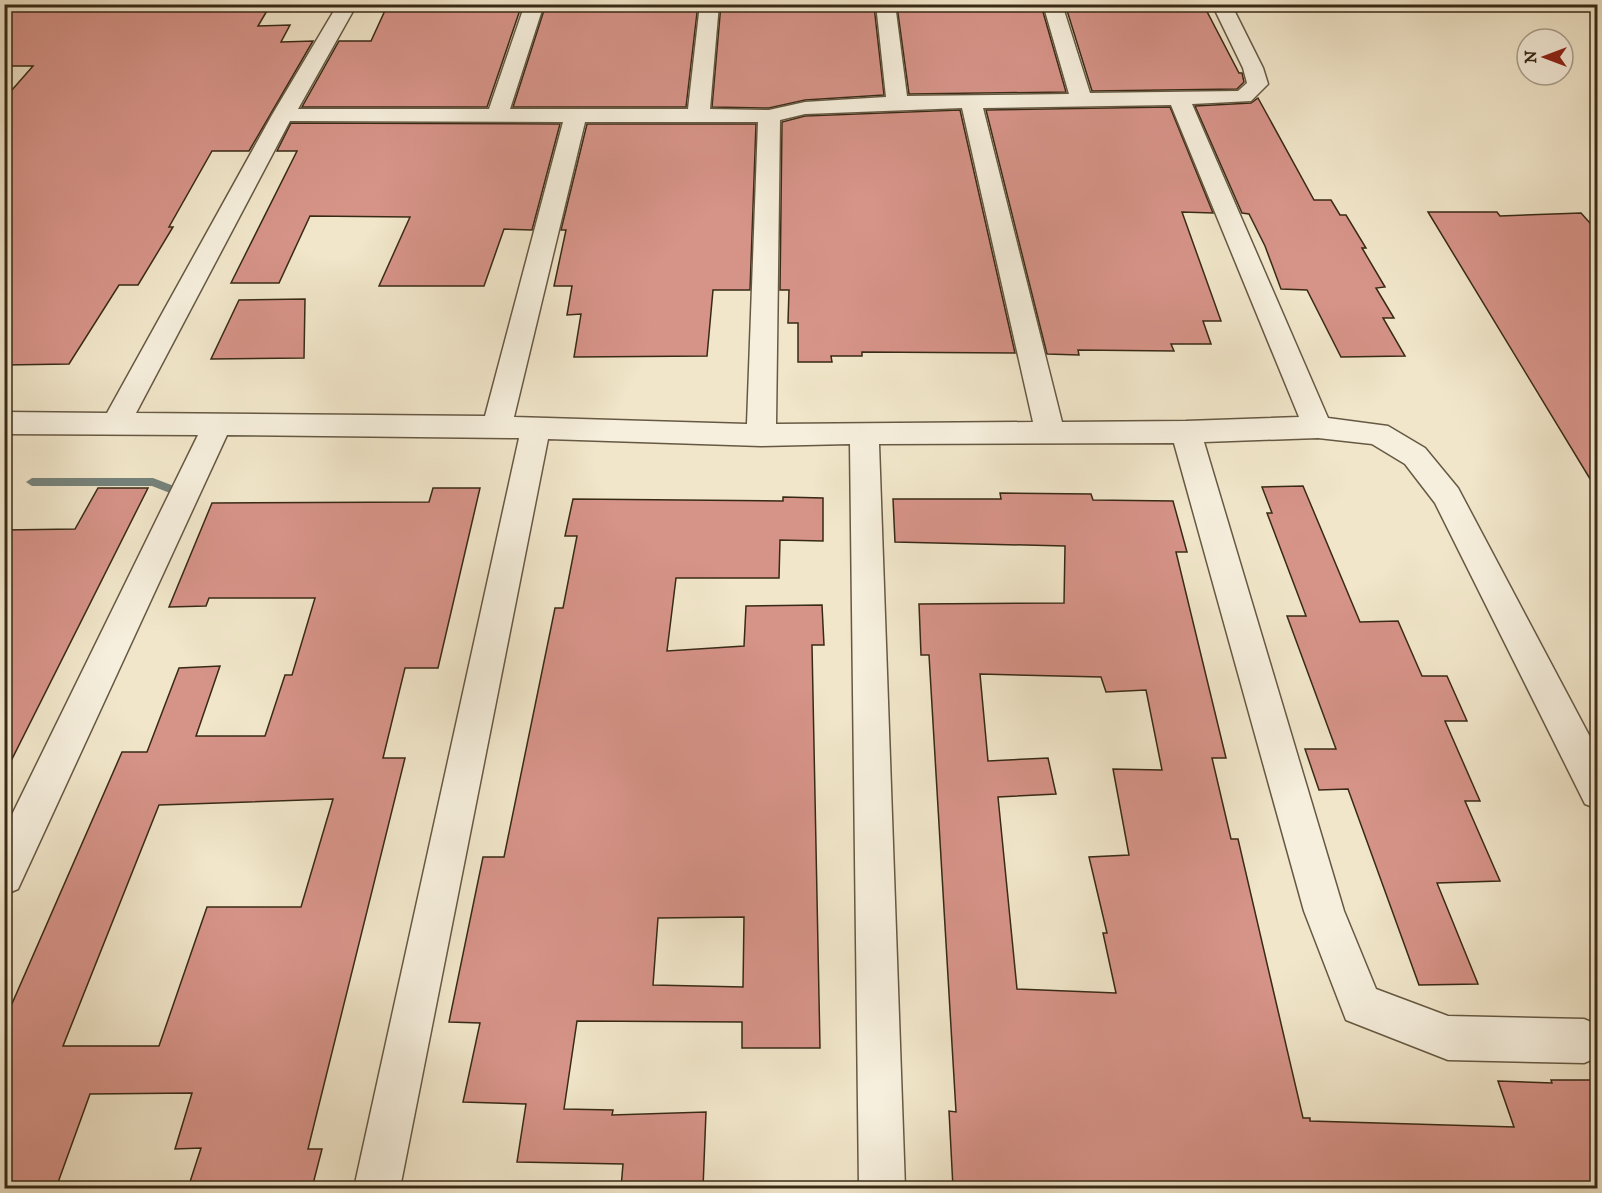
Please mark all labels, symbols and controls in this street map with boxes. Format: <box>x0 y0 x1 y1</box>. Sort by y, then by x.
north arrow <box>1515 27 1575 87</box>
text: N <box>1521 50 1541 64</box>

